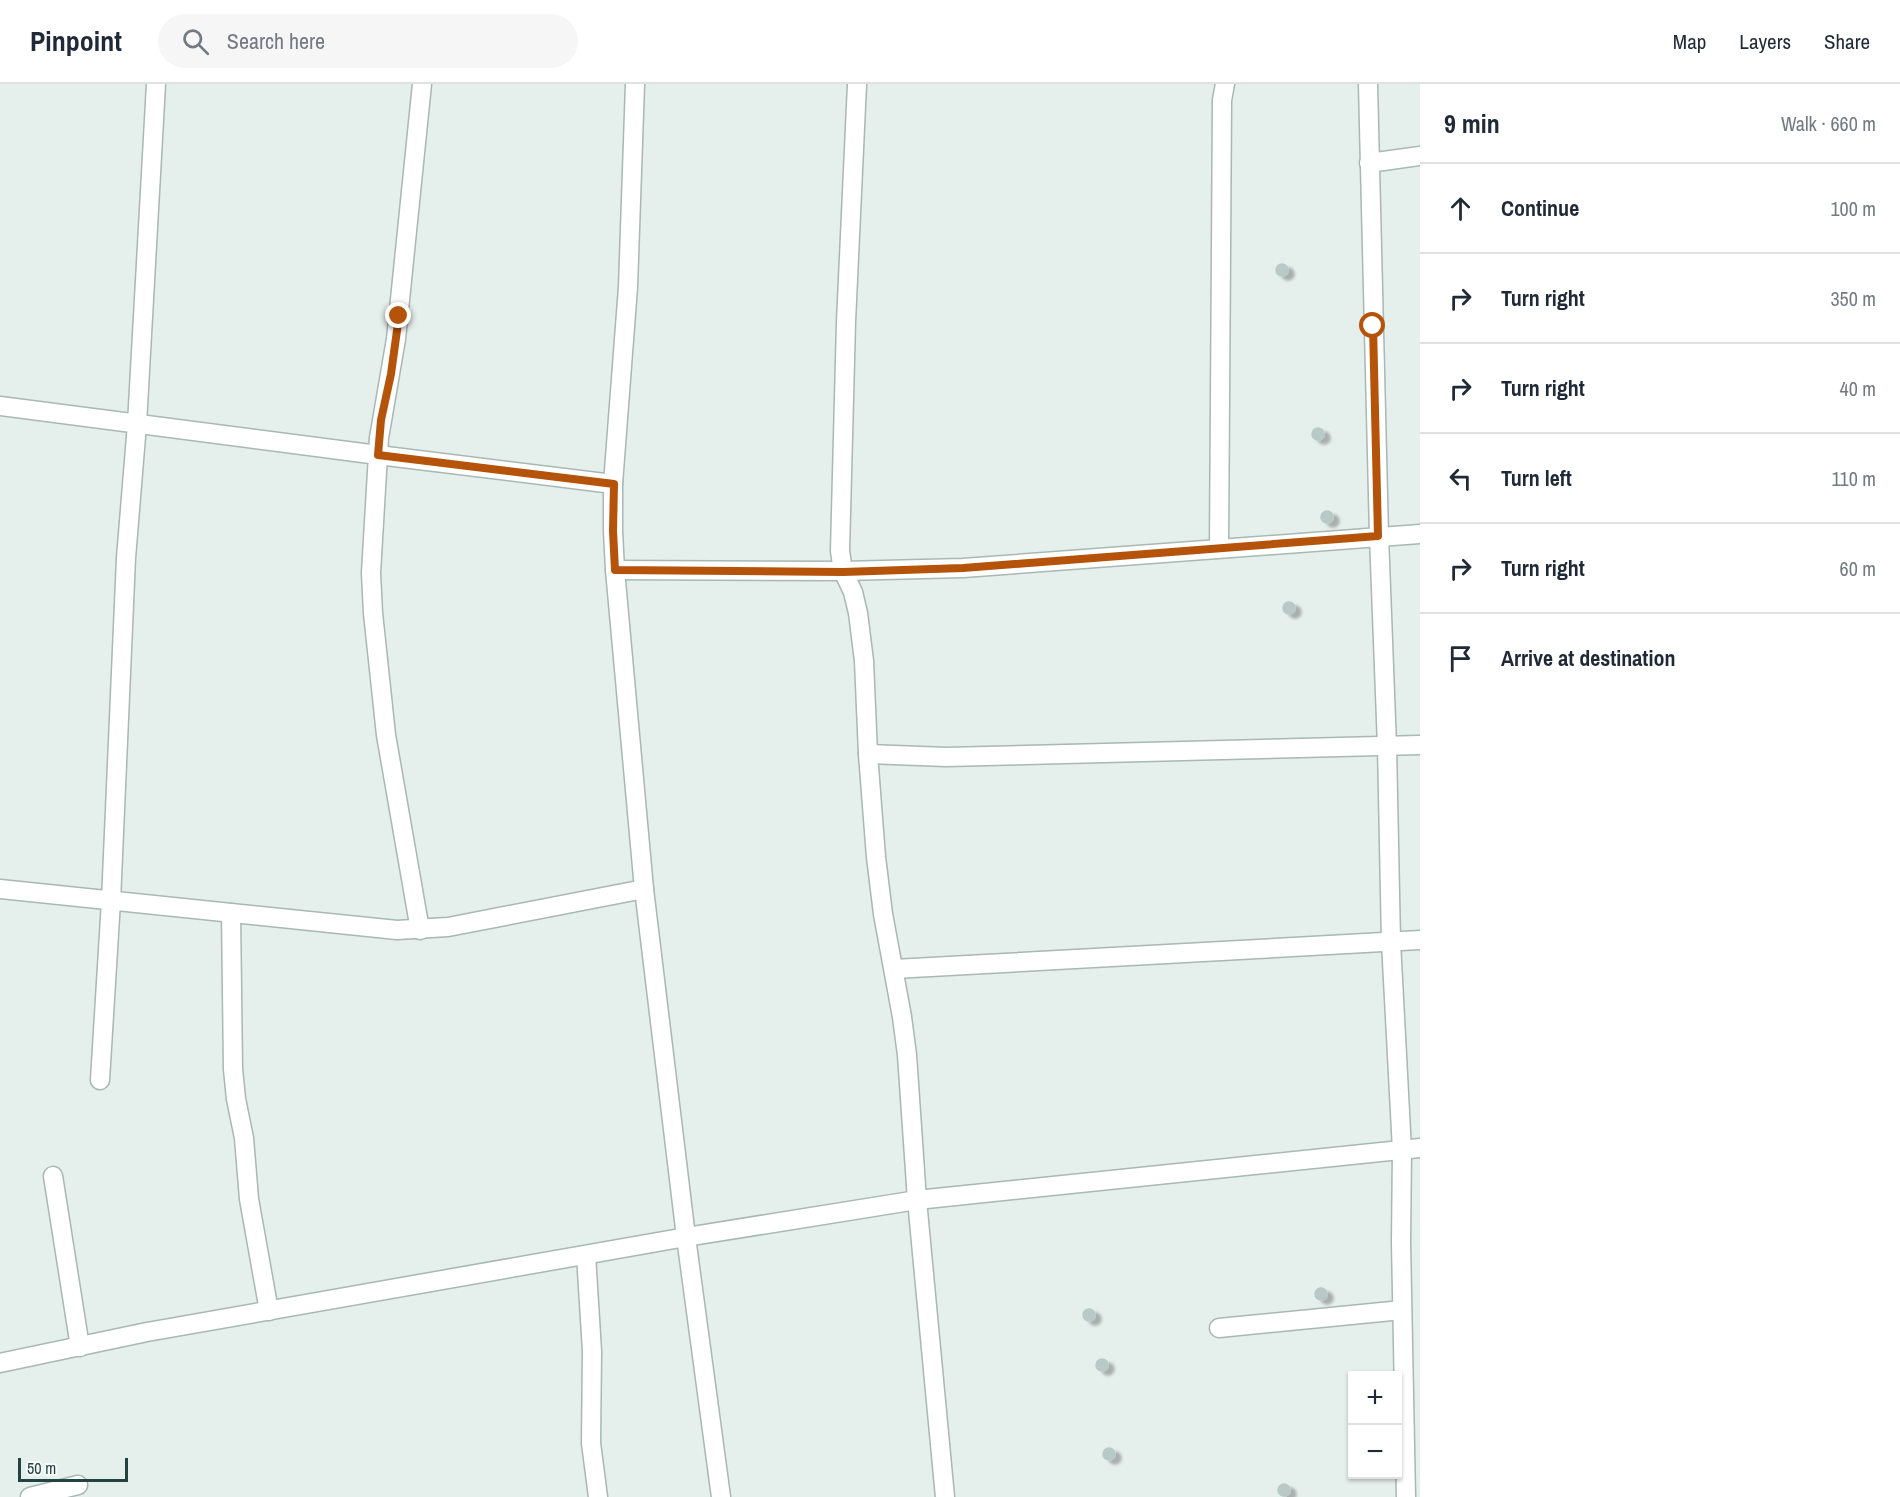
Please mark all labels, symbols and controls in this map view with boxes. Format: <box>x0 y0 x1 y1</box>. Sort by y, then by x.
search box <box>158 14 578 68</box>
text: Pinpoint <box>30 22 122 60</box>
icon: search <box>179 25 212 58</box>
text: Search here <box>227 26 325 56</box>
text: Map <box>1673 27 1706 56</box>
text: Layers <box>1739 27 1791 56</box>
text: Share <box>1824 27 1870 56</box>
text: 9 min <box>1444 106 1500 141</box>
text: Walk · 660 m <box>1781 110 1876 137</box>
icon: ahead <box>1444 192 1477 225</box>
text: Continue <box>1501 193 1579 223</box>
text: 100 m <box>1830 195 1876 222</box>
icon: right <box>1444 282 1477 315</box>
text: Turn right <box>1501 283 1585 313</box>
text: 350 m <box>1830 285 1876 312</box>
route end <box>385 302 411 328</box>
route start <box>1359 312 1385 338</box>
icon: right <box>1444 372 1477 405</box>
text: Turn right <box>1501 373 1585 403</box>
text: 40 m <box>1840 375 1876 402</box>
icon: left <box>1444 462 1477 495</box>
text: Turn left <box>1501 463 1572 493</box>
text: 110 m <box>1832 465 1876 492</box>
icon: right <box>1444 552 1477 585</box>
text: Turn right <box>1501 553 1585 583</box>
text: 60 m <box>1840 555 1876 582</box>
icon: arrive <box>1444 642 1477 675</box>
text: Arrive at destination <box>1501 643 1675 673</box>
map controls <box>1348 1371 1402 1479</box>
button: + <box>1348 1371 1402 1425</box>
button: − <box>1348 1425 1402 1479</box>
scale bar <box>18 1455 128 1482</box>
text: 50 m <box>27 1457 56 1479</box>

